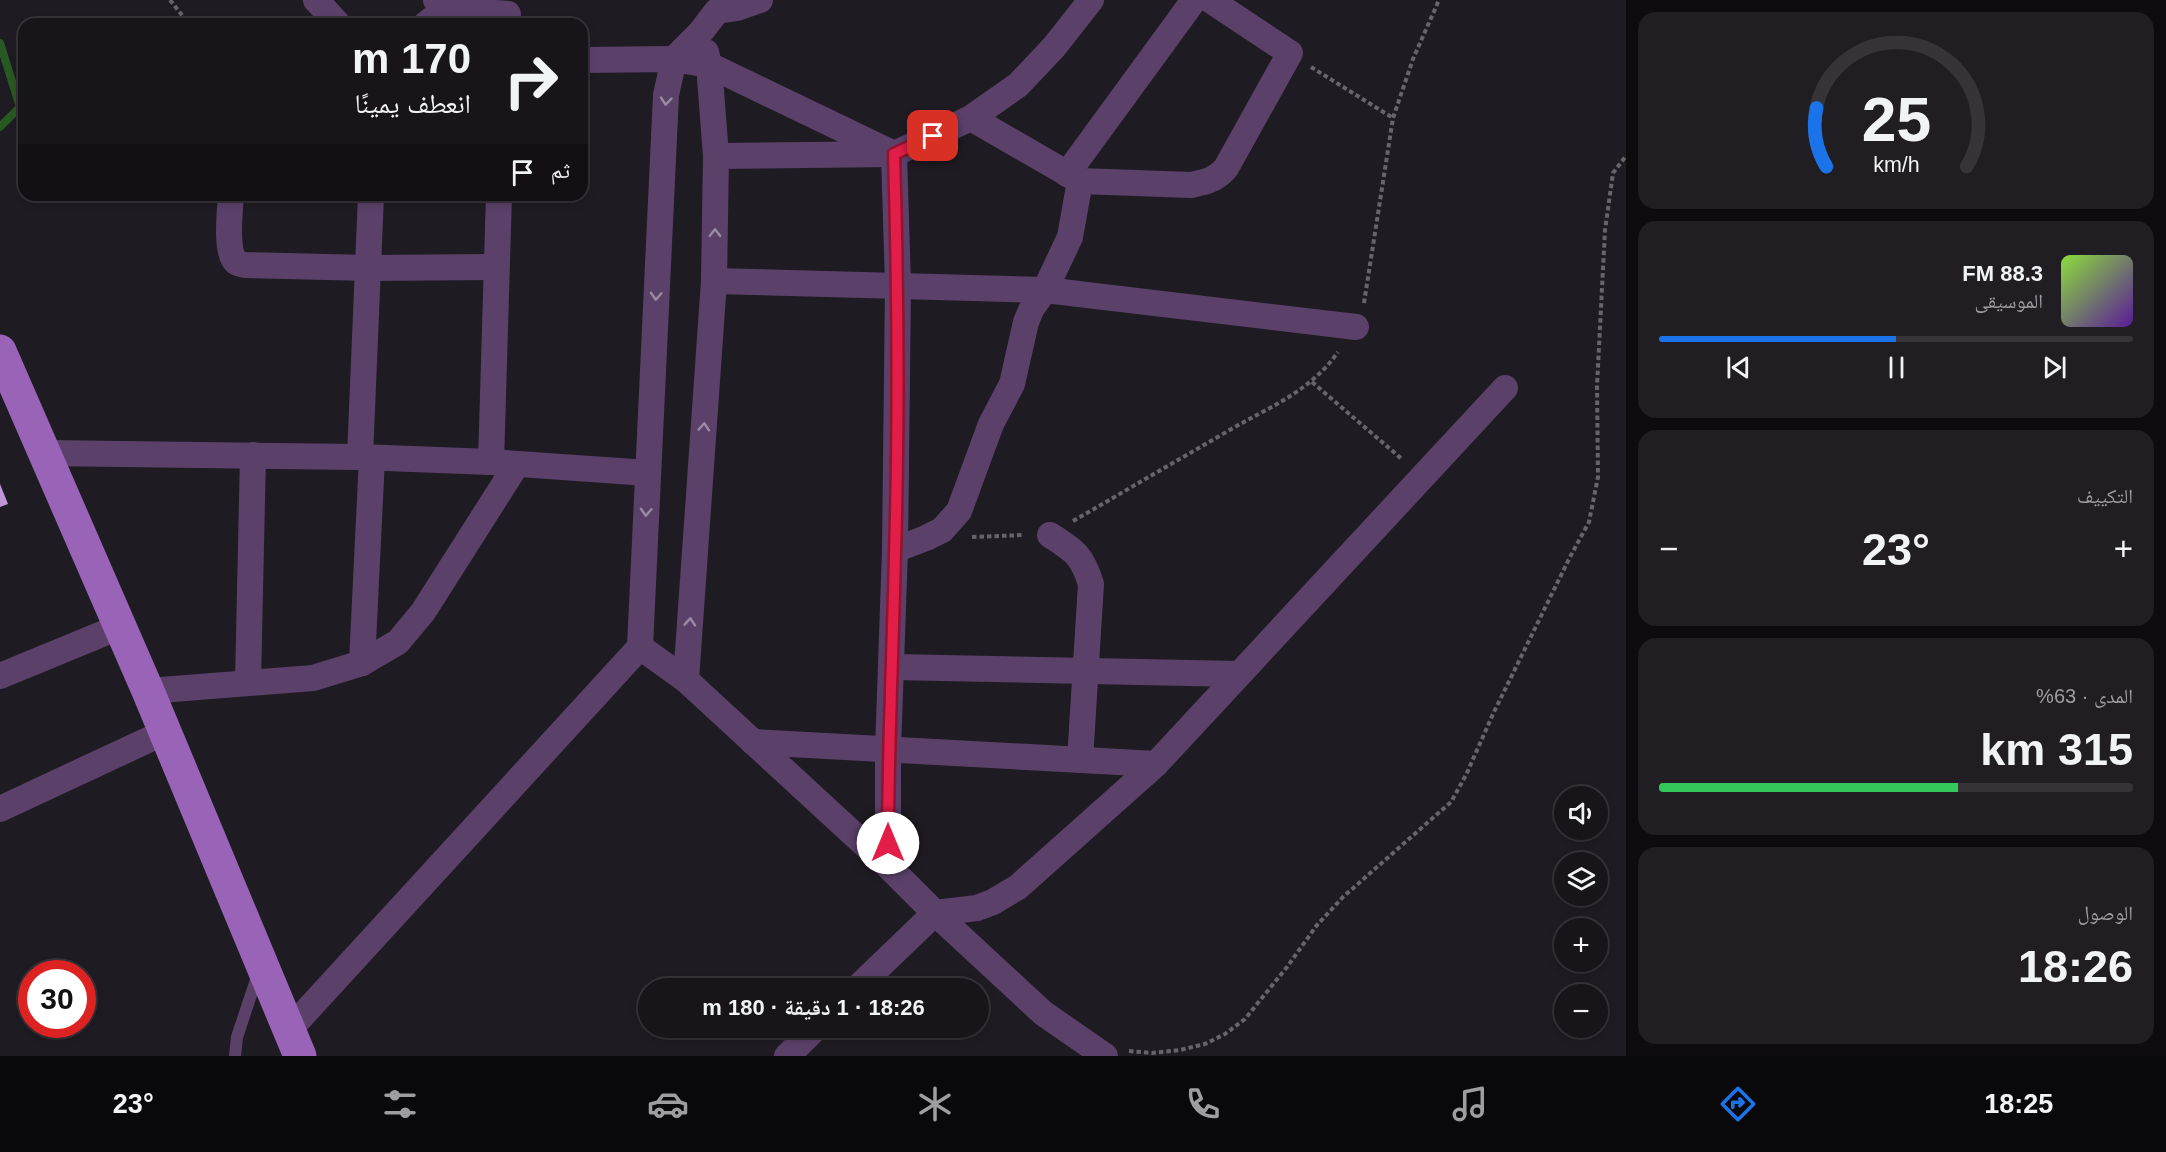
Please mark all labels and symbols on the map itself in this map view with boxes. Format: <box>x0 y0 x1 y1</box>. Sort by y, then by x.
one-way arrow <box>660 96 673 106</box>
pin <box>907 110 958 161</box>
one-way arrow <box>709 228 721 237</box>
one-way arrow <box>650 291 663 300</box>
one-way arrow <box>697 423 710 432</box>
one-way arrow <box>639 507 652 516</box>
one-way arrow <box>684 617 697 626</box>
position arrow <box>856 811 920 875</box>
speed limit sign: 30 <box>18 960 96 1038</box>

